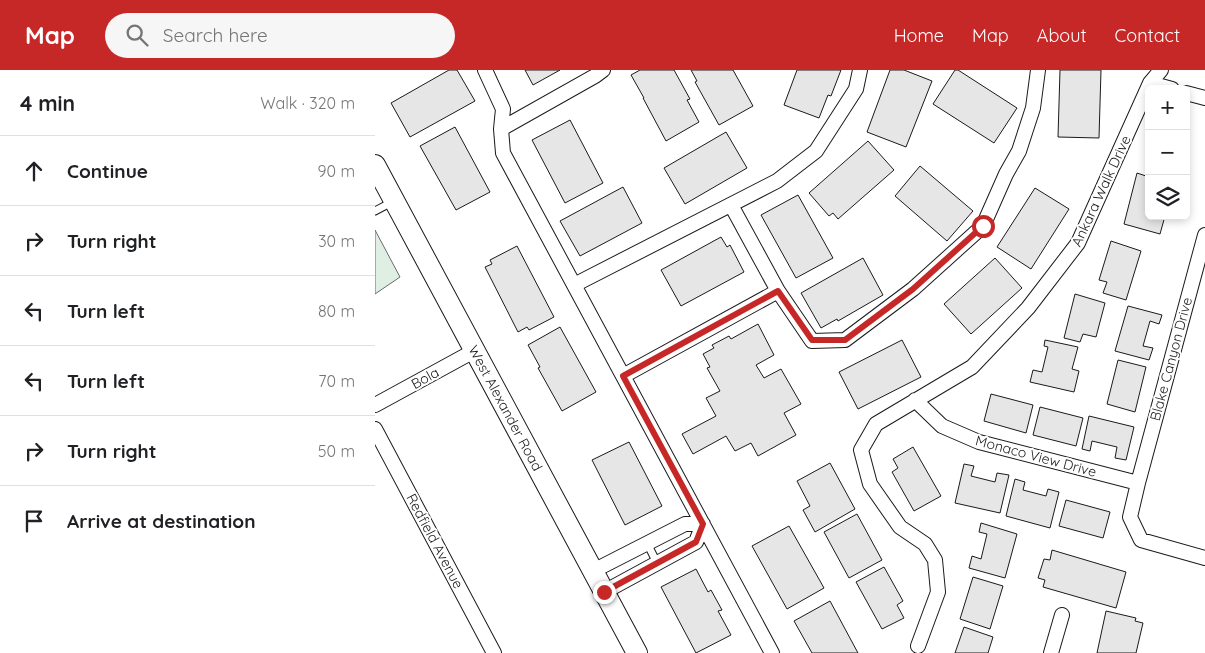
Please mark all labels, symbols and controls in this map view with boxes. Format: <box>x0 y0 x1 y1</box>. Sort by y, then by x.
search box <box>105 13 455 58</box>
text: Map <box>25 20 75 50</box>
icon: search <box>123 21 151 49</box>
text: Search here <box>163 23 268 47</box>
text: Home <box>894 24 944 47</box>
text: Map <box>972 24 1009 47</box>
text: About <box>1037 24 1087 47</box>
text: Contact <box>1115 24 1180 47</box>
map controls <box>1145 85 1190 220</box>
button: + <box>1145 85 1190 130</box>
text: 4 min <box>20 90 75 116</box>
text: Walk · 320 m <box>260 93 355 113</box>
button: − <box>1145 130 1190 175</box>
street label: Ankara Walk Drive <box>1067 132 1135 250</box>
icon: ahead <box>20 157 48 185</box>
text: Continue <box>67 159 148 183</box>
text: 90 m <box>318 161 355 181</box>
button: layers <box>1145 175 1190 220</box>
route start <box>972 215 995 238</box>
icon: right <box>20 227 48 255</box>
text: Turn right <box>67 229 156 253</box>
text: 30 m <box>318 231 355 251</box>
street label: Blake Canyon Drive <box>1146 295 1196 423</box>
icon: left <box>20 297 48 325</box>
text: Turn left <box>67 299 145 323</box>
text: 80 m <box>318 301 355 321</box>
street label: West Alexander Road <box>464 342 547 474</box>
street label: Bola <box>408 363 442 393</box>
icon: left <box>20 367 48 395</box>
text: Turn left <box>67 369 145 393</box>
text: 70 m <box>318 371 355 391</box>
street label: Monaco View Drive <box>974 431 1098 481</box>
icon: right <box>20 437 48 465</box>
text: Turn right <box>67 439 156 463</box>
text: 50 m <box>318 441 355 461</box>
street label: Redfield Avenue <box>402 490 468 592</box>
icon: arrive <box>20 507 48 535</box>
text: Arrive at destination <box>67 509 256 533</box>
route end <box>593 581 616 604</box>

